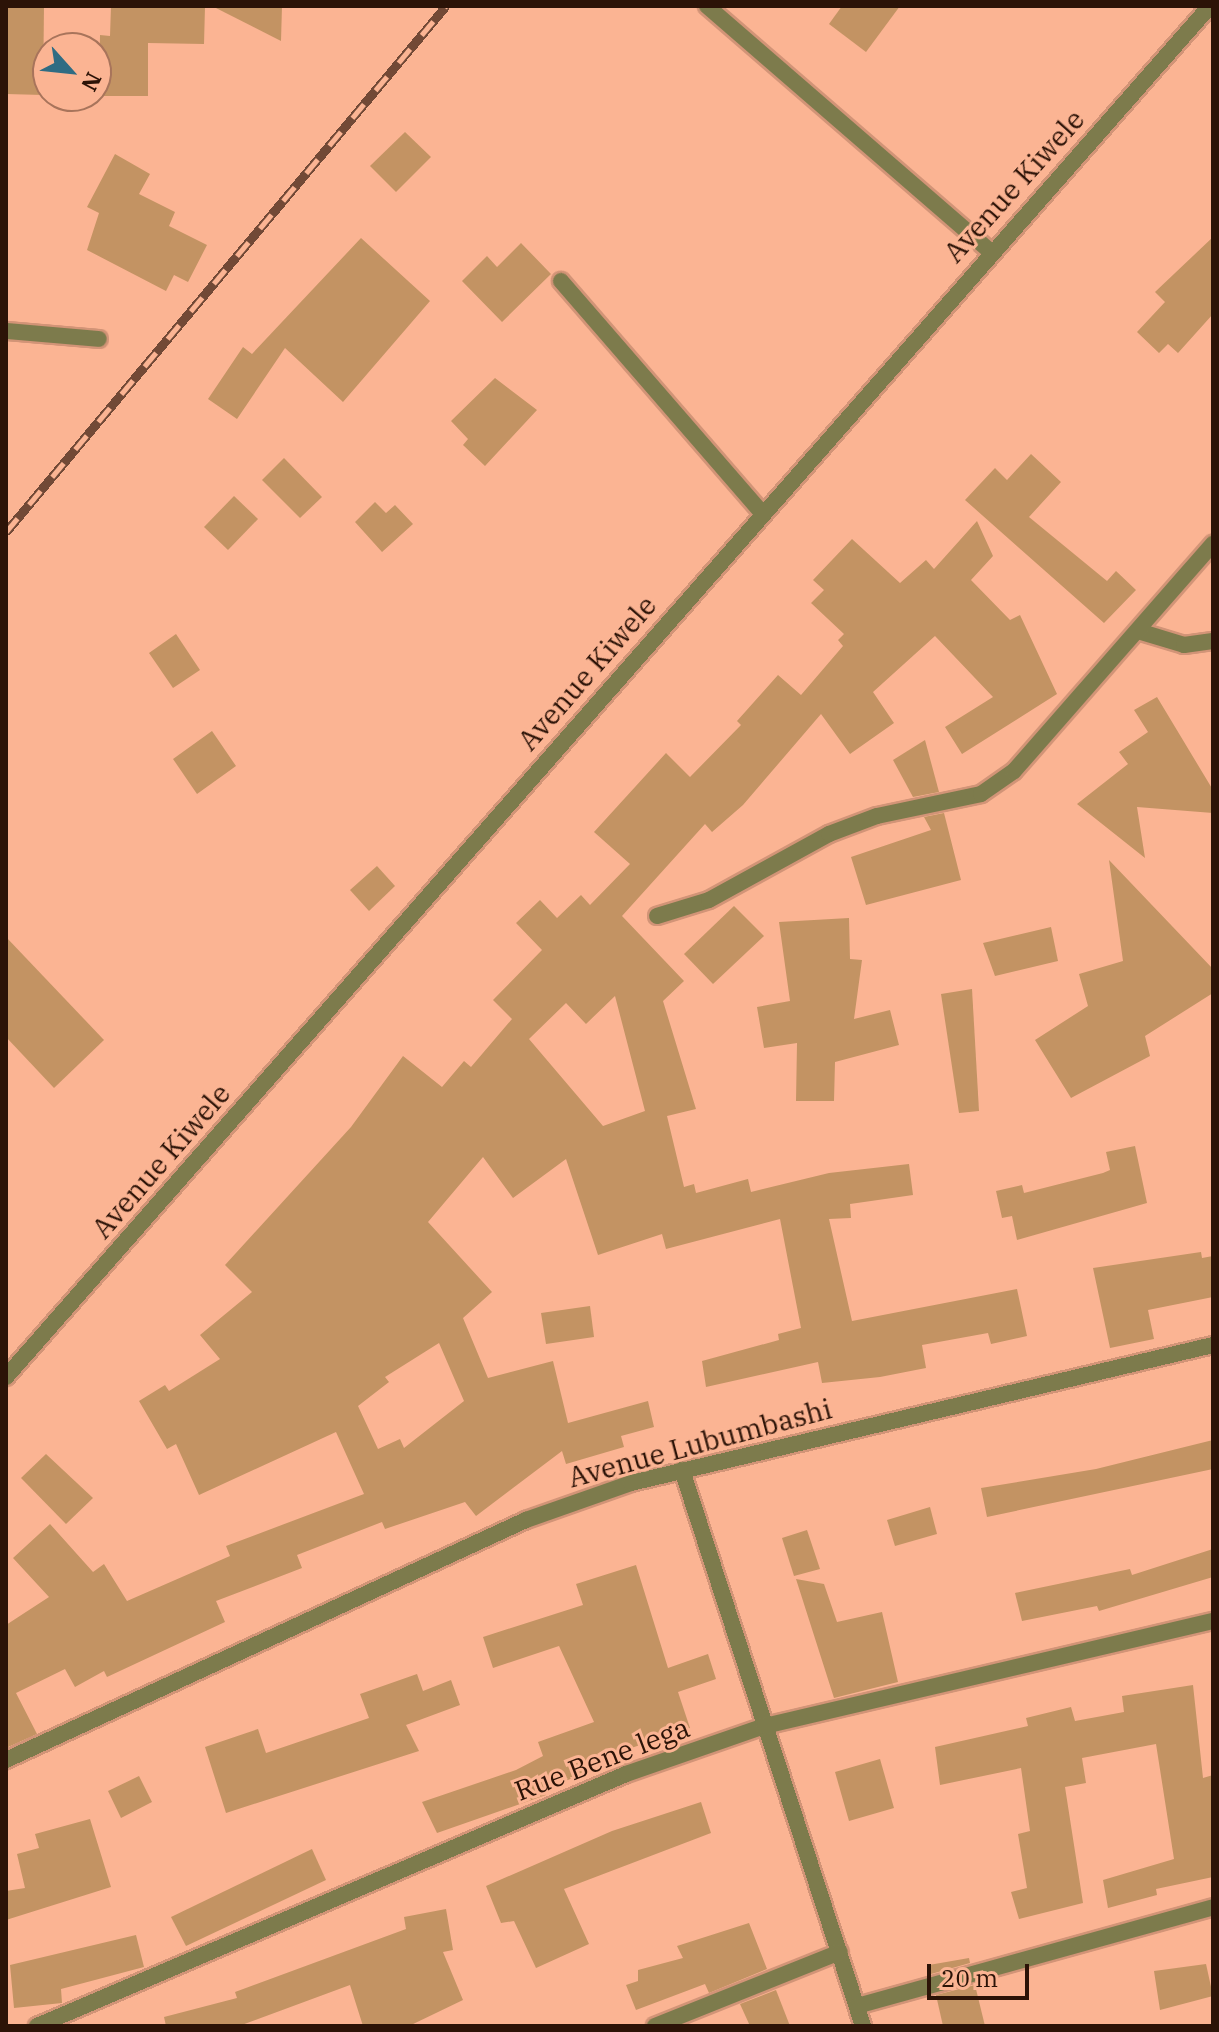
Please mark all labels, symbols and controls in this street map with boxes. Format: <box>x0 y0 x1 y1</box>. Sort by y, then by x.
north arrow <box>32 32 112 112</box>
text: N <box>75 68 109 97</box>
street label: Avenue Kiwele <box>937 103 1091 269</box>
street label: Avenue Kiwele <box>511 589 663 757</box>
street label: Avenue Kiwele <box>85 1077 237 1245</box>
street label: Avenue Lubumbashi <box>564 1392 836 1494</box>
street label: Rue Bene lega <box>510 1710 694 1808</box>
scale bar <box>931 1948 1033 1998</box>
text: 20 m <box>941 1962 998 1994</box>

